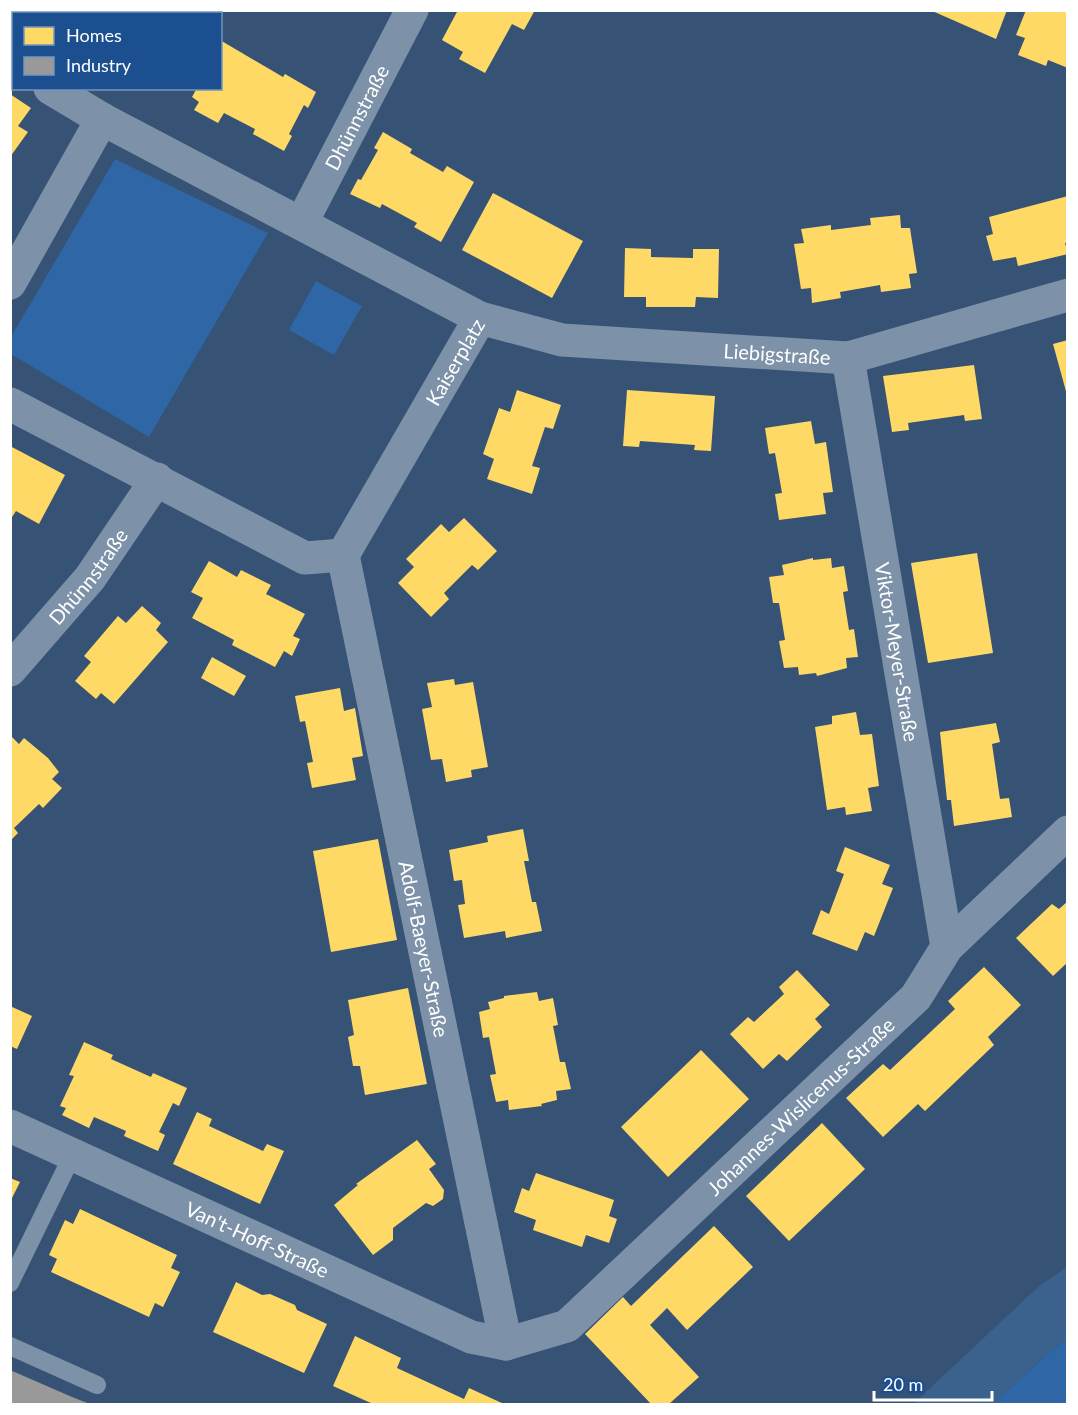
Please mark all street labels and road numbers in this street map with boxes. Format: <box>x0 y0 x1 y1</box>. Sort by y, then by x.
street label: Dhünnstraße <box>319 61 393 174</box>
street label: Kaiserplatz <box>420 314 489 410</box>
street label: Liebigstraße <box>723 338 831 369</box>
street label: Dhünnstraße <box>43 524 132 629</box>
street label: Viktor-Meyer-Straße <box>871 560 924 743</box>
street label: Adolf-Baeyer-Straße <box>394 858 454 1039</box>
street label: Johannes-Wislicenus-Straße <box>702 1012 899 1200</box>
street label: Van't-Hoff-Straße <box>182 1196 333 1282</box>

